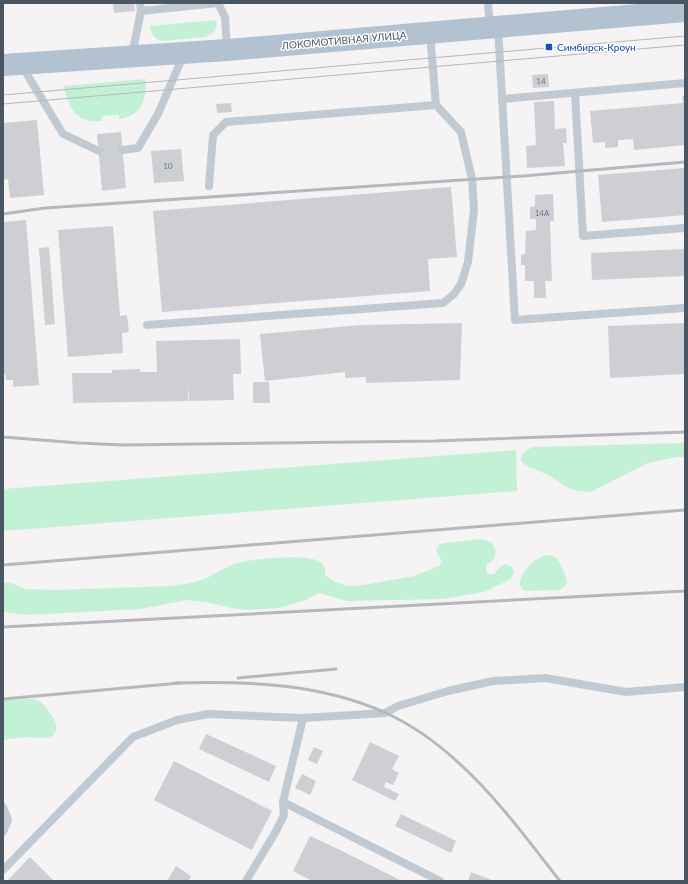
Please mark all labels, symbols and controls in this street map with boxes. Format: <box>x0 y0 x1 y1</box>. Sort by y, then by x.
street label: ЛОКОМОТИВНАЯ УЛИЦА <box>280 29 407 52</box>
place label: Симбирск-Кроун <box>557 41 636 53</box>
marker: Симбирск-Кроун <box>544 42 554 52</box>
house number: 14 <box>536 76 546 86</box>
house number: 10 <box>163 161 173 171</box>
house number: 14А <box>535 208 550 218</box>

